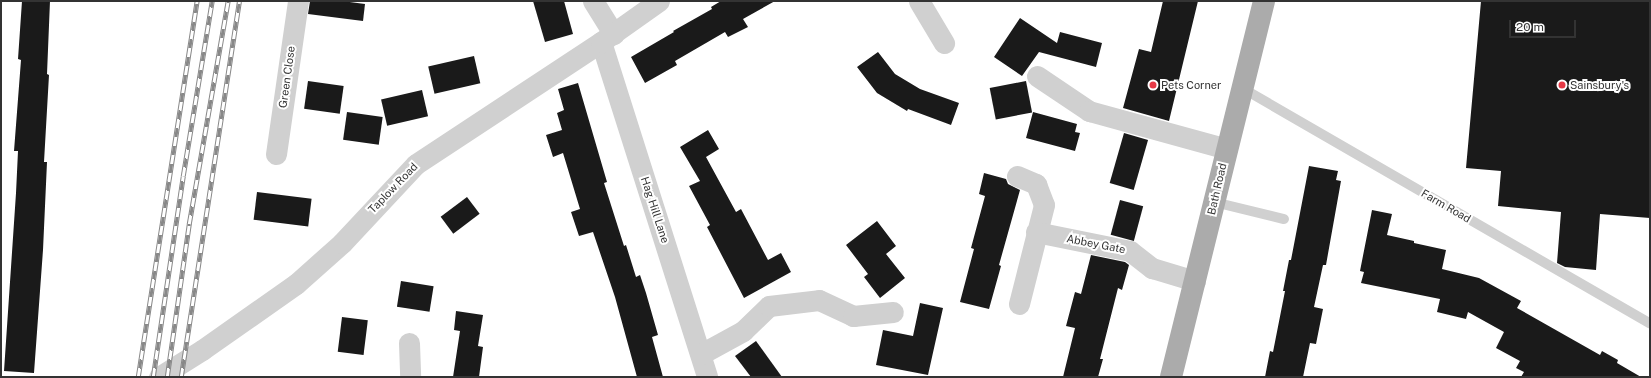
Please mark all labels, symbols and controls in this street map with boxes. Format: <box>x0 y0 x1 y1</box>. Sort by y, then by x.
scale bar <box>1511 12 1578 38</box>
text: 20 m <box>1516 20 1544 34</box>
street label: Green Close <box>276 45 298 109</box>
place label: Pets Corner <box>1161 78 1221 92</box>
place label: Sainsbury's <box>1570 78 1629 92</box>
marker: Pets Corner <box>1148 80 1158 90</box>
marker: Sainsbury's <box>1557 80 1567 90</box>
street label: Taplow Road <box>366 160 420 216</box>
street label: Bath Road <box>1205 162 1229 216</box>
street label: Hag Hill Lane <box>638 175 672 245</box>
street label: Farm Road <box>1419 187 1473 225</box>
street label: Abbey Gate <box>1065 232 1127 256</box>

